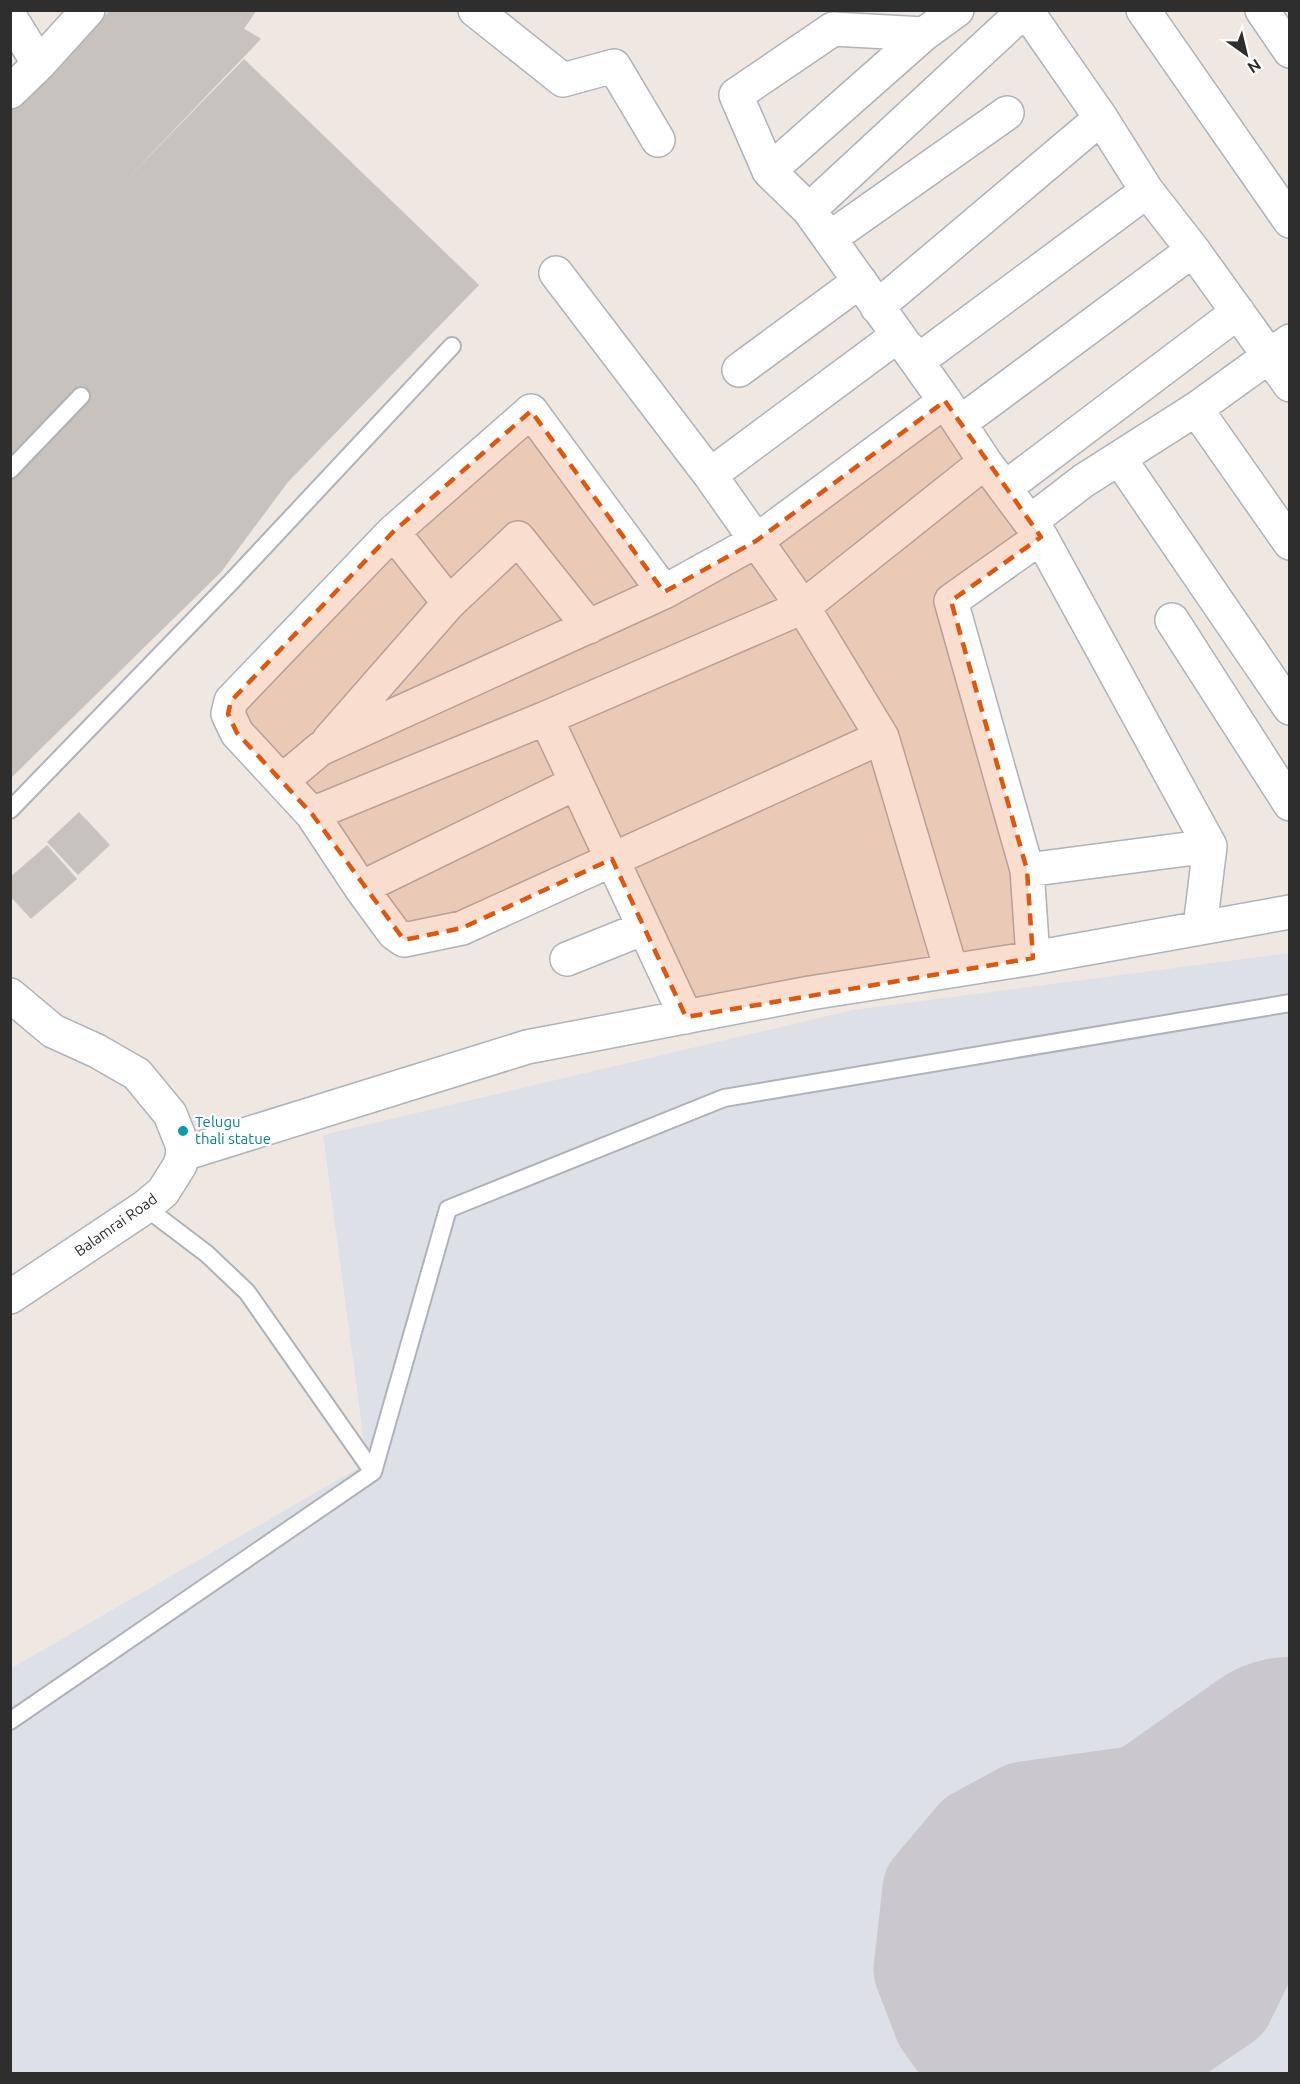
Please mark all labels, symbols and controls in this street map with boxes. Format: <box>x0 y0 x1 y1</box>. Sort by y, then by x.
north arrow <box>1216 24 1276 84</box>
text: N <box>1244 56 1264 77</box>
place label: Telugu thali statue <box>195 1113 271 1147</box>
marker: Telugu thali statue <box>176 1124 190 1138</box>
street label: Balamrai Road <box>71 1190 160 1259</box>

